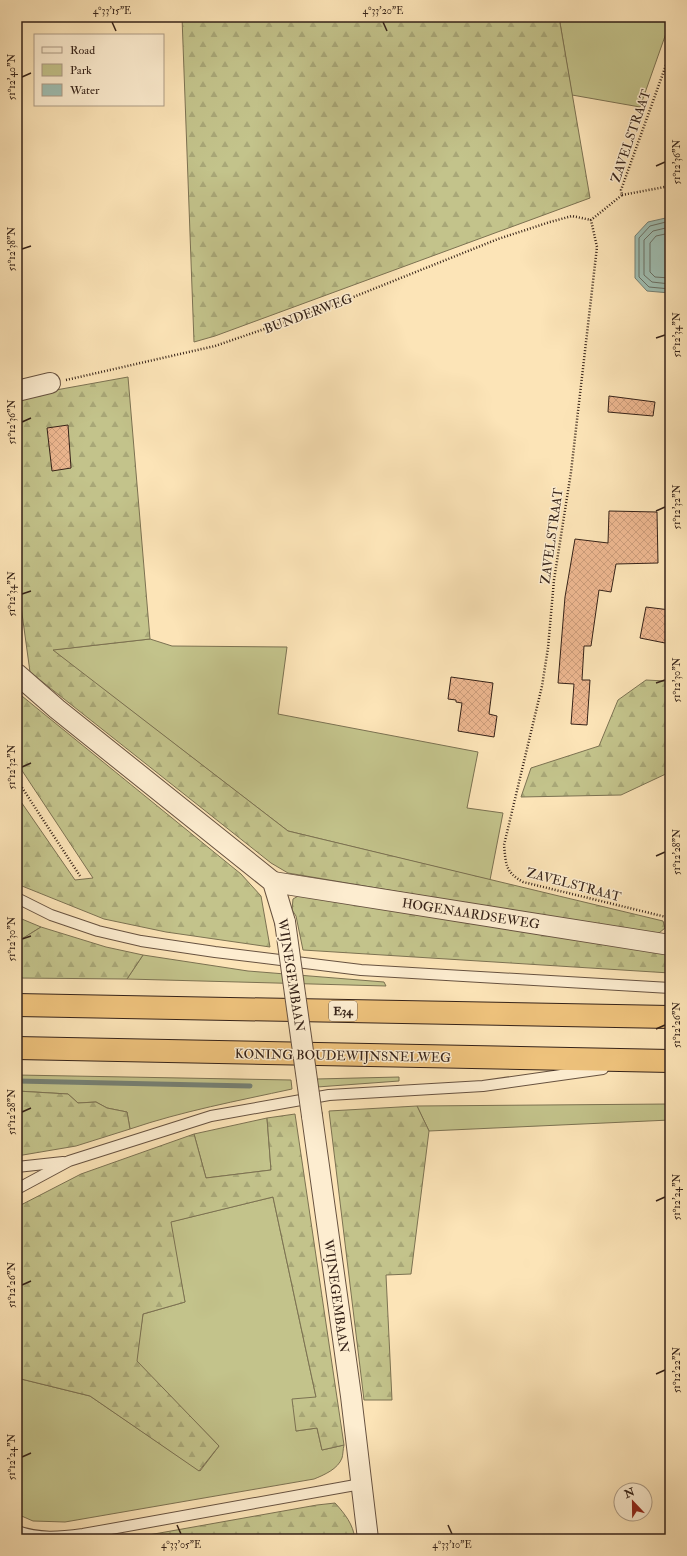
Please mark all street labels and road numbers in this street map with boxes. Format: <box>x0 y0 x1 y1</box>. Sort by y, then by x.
street label: ZAVELSTRAAT <box>608 87 654 185</box>
street label: BUNDERWEG <box>262 291 355 337</box>
street label: ZAVELSTRAAT <box>537 487 567 585</box>
street label: ZAVELSTRAAT <box>525 865 623 905</box>
street label: HOGENAARDSEWEG <box>401 895 541 933</box>
street label: WIJNEGEMBAAN <box>274 916 308 1033</box>
road number: E34 <box>329 1001 357 1021</box>
street label: KONING BOUDEWIJNSNELWEG <box>235 1046 451 1066</box>
street label: WIJNEGEMBAAN <box>320 1237 352 1354</box>

